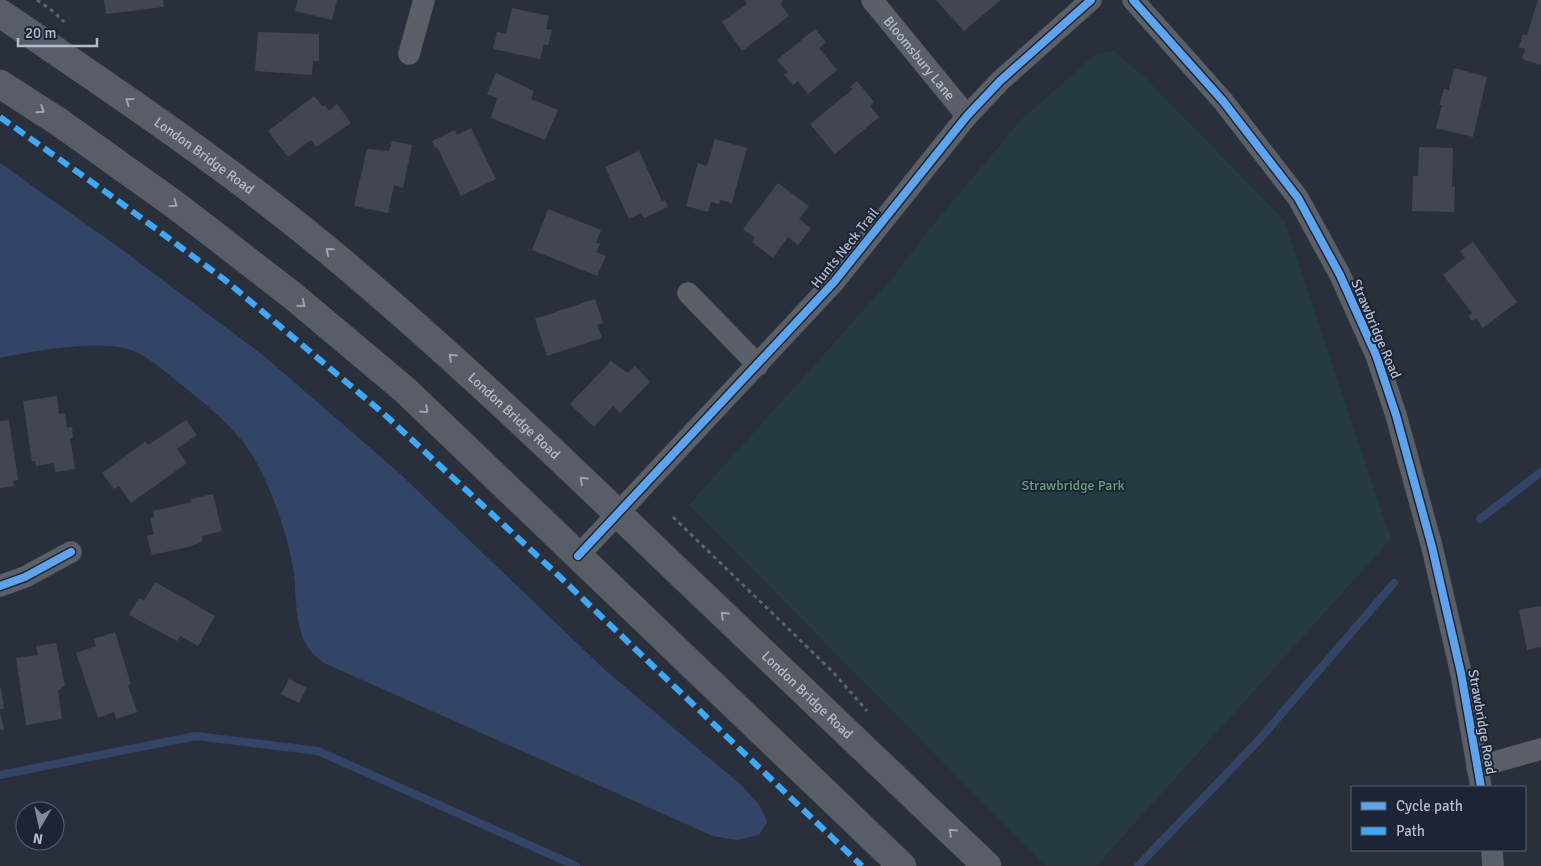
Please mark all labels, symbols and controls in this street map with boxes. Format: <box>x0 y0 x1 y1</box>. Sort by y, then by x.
street label: Bloomsbury Lane <box>880 13 959 103</box>
scale bar <box>18 15 96 47</box>
text: 20 m <box>25 24 56 42</box>
one-way arrow <box>125 98 135 107</box>
one-way arrow <box>35 104 44 114</box>
street label: London Bridge Road <box>151 113 258 197</box>
one-way arrow <box>168 198 178 207</box>
street label: Hunts Neck Trail <box>807 204 883 292</box>
one-way arrow <box>325 248 334 257</box>
street label: Strawbridge Road <box>1347 277 1405 381</box>
one-way arrow <box>296 298 305 306</box>
one-way arrow <box>449 354 458 363</box>
street label: London Bridge Road <box>465 369 564 463</box>
one-way arrow <box>419 404 428 413</box>
one-way arrow <box>580 477 589 486</box>
park label: Strawbridge Park <box>1021 477 1125 494</box>
one-way arrow <box>721 612 730 621</box>
street label: London Bridge Road <box>758 647 857 742</box>
street label: Strawbridge Road <box>1464 668 1500 776</box>
legend <box>1351 786 1526 851</box>
text: Cycle path <box>1396 797 1463 815</box>
north arrow <box>15 801 65 851</box>
text: Path <box>1396 822 1425 840</box>
text: N <box>32 829 44 848</box>
one-way arrow <box>948 829 957 838</box>

